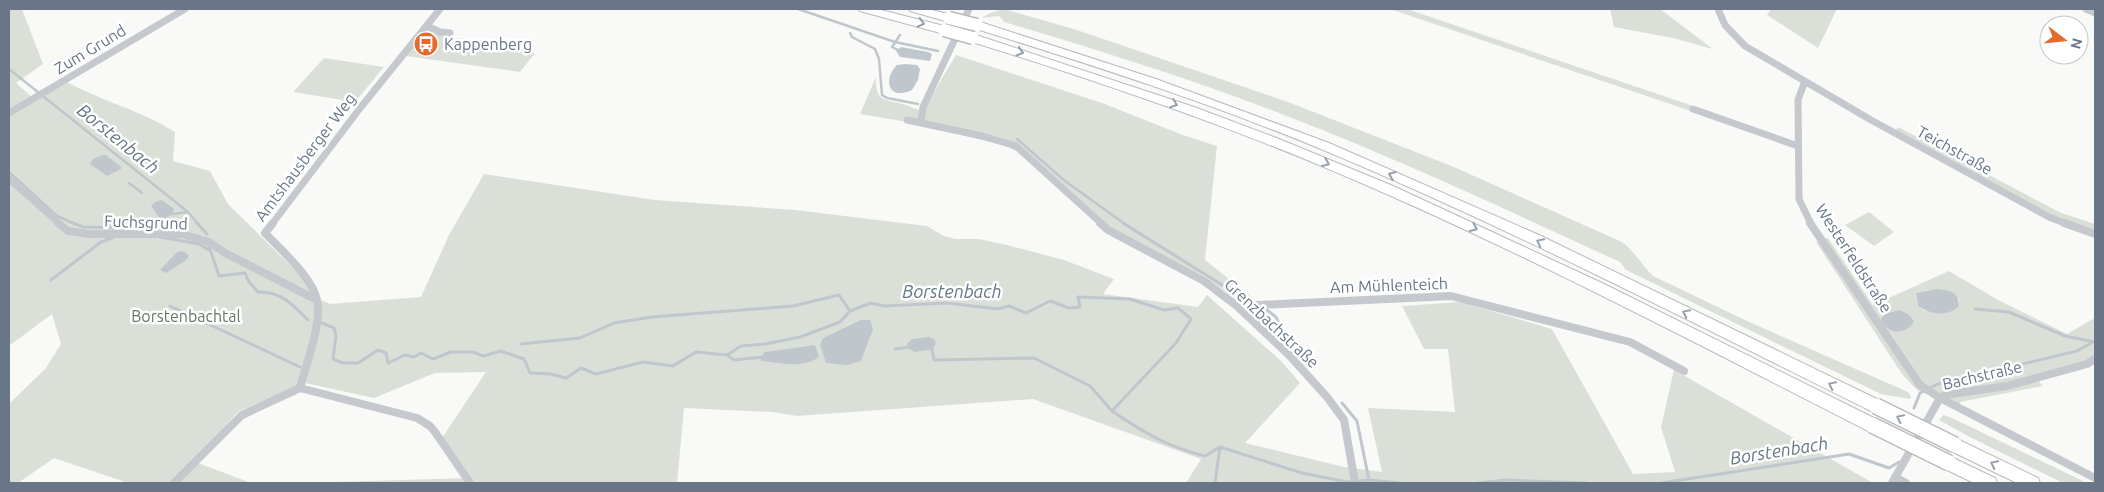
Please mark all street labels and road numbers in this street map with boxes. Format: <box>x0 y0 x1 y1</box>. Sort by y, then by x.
street label: Zum Grund <box>51 21 129 77</box>
street label: Amtshausberger Weg <box>251 89 359 225</box>
street label: Teichstraße <box>1914 122 1996 178</box>
street label: Westerfeldstraße <box>1812 200 1896 316</box>
street label: Fuchsgrund <box>104 212 188 232</box>
street label: Am Mühlenteich <box>1330 274 1448 296</box>
street label: Grenzbachstraße <box>1221 275 1323 371</box>
street label: Bachstraße <box>1941 357 2023 393</box>

